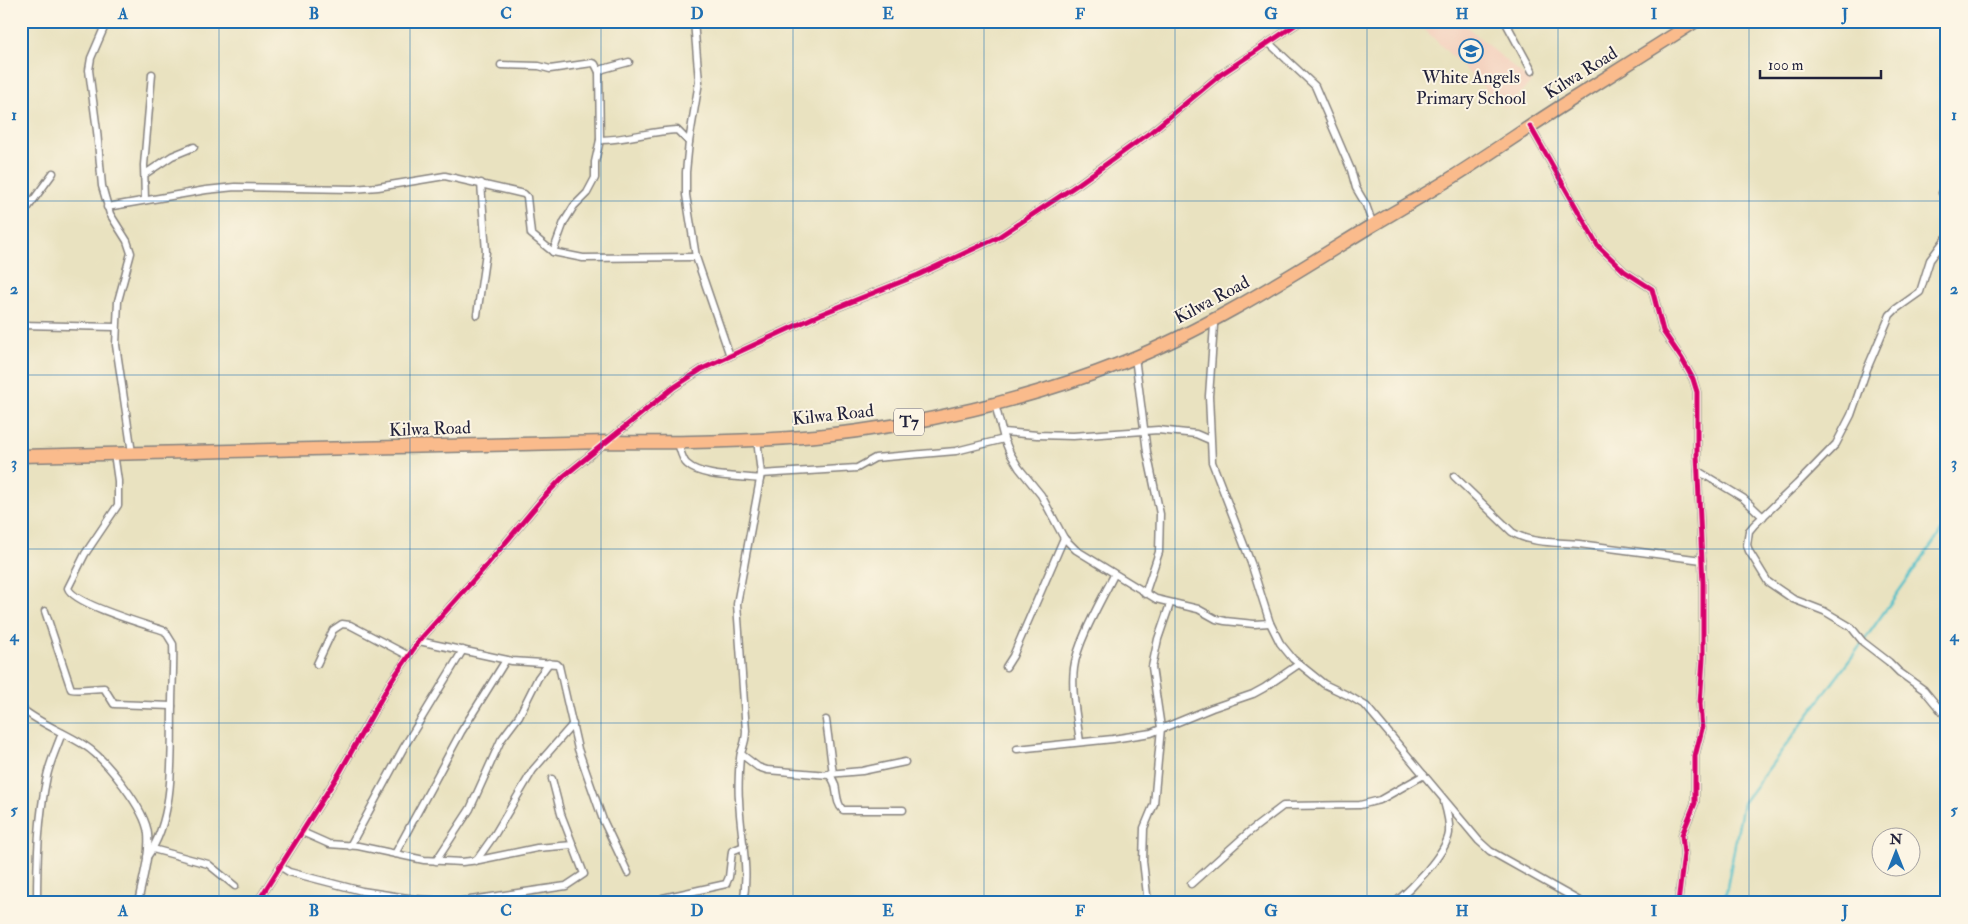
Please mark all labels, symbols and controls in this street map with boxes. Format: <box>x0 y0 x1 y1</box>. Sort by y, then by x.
text: A <box>117 4 129 24</box>
text: B <box>309 4 319 24</box>
text: C <box>500 4 512 24</box>
text: D <box>690 4 704 24</box>
text: E <box>882 4 894 24</box>
text: F <box>1075 4 1085 24</box>
text: G <box>1264 4 1278 24</box>
text: H <box>1455 4 1469 24</box>
text: I <box>1651 4 1658 24</box>
text: J <box>1841 4 1849 25</box>
school or university icon: White Angels Primary School <box>1458 38 1484 64</box>
street label: Kilwa Road <box>1540 42 1622 104</box>
scale bar <box>1760 48 1882 80</box>
text: 100 m <box>1768 56 1804 75</box>
place label: White Angels Primary School <box>1416 66 1526 110</box>
text: 1 <box>11 105 17 125</box>
text: 1 <box>1951 105 1957 125</box>
street label: Kilwa Road <box>1171 271 1254 329</box>
text: 2 <box>10 279 18 299</box>
text: 2 <box>1950 279 1958 299</box>
street label: Kilwa Road <box>791 399 875 431</box>
road number: T7 <box>894 408 924 436</box>
street label: Kilwa Road <box>389 416 471 442</box>
text: 3 <box>11 453 17 473</box>
text: 3 <box>1951 453 1957 473</box>
text: 4 <box>9 626 20 646</box>
text: 4 <box>1949 626 1960 646</box>
text: 5 <box>10 800 18 820</box>
text: 5 <box>1950 800 1958 820</box>
north arrow <box>1870 826 1920 876</box>
text: N <box>1889 831 1903 848</box>
text: A <box>117 901 129 921</box>
text: B <box>309 901 319 921</box>
text: C <box>500 901 512 921</box>
text: D <box>690 901 704 921</box>
text: E <box>882 901 894 921</box>
text: F <box>1075 901 1085 921</box>
text: G <box>1264 901 1278 921</box>
text: H <box>1455 901 1469 921</box>
text: I <box>1651 901 1658 921</box>
text: J <box>1841 901 1849 922</box>

